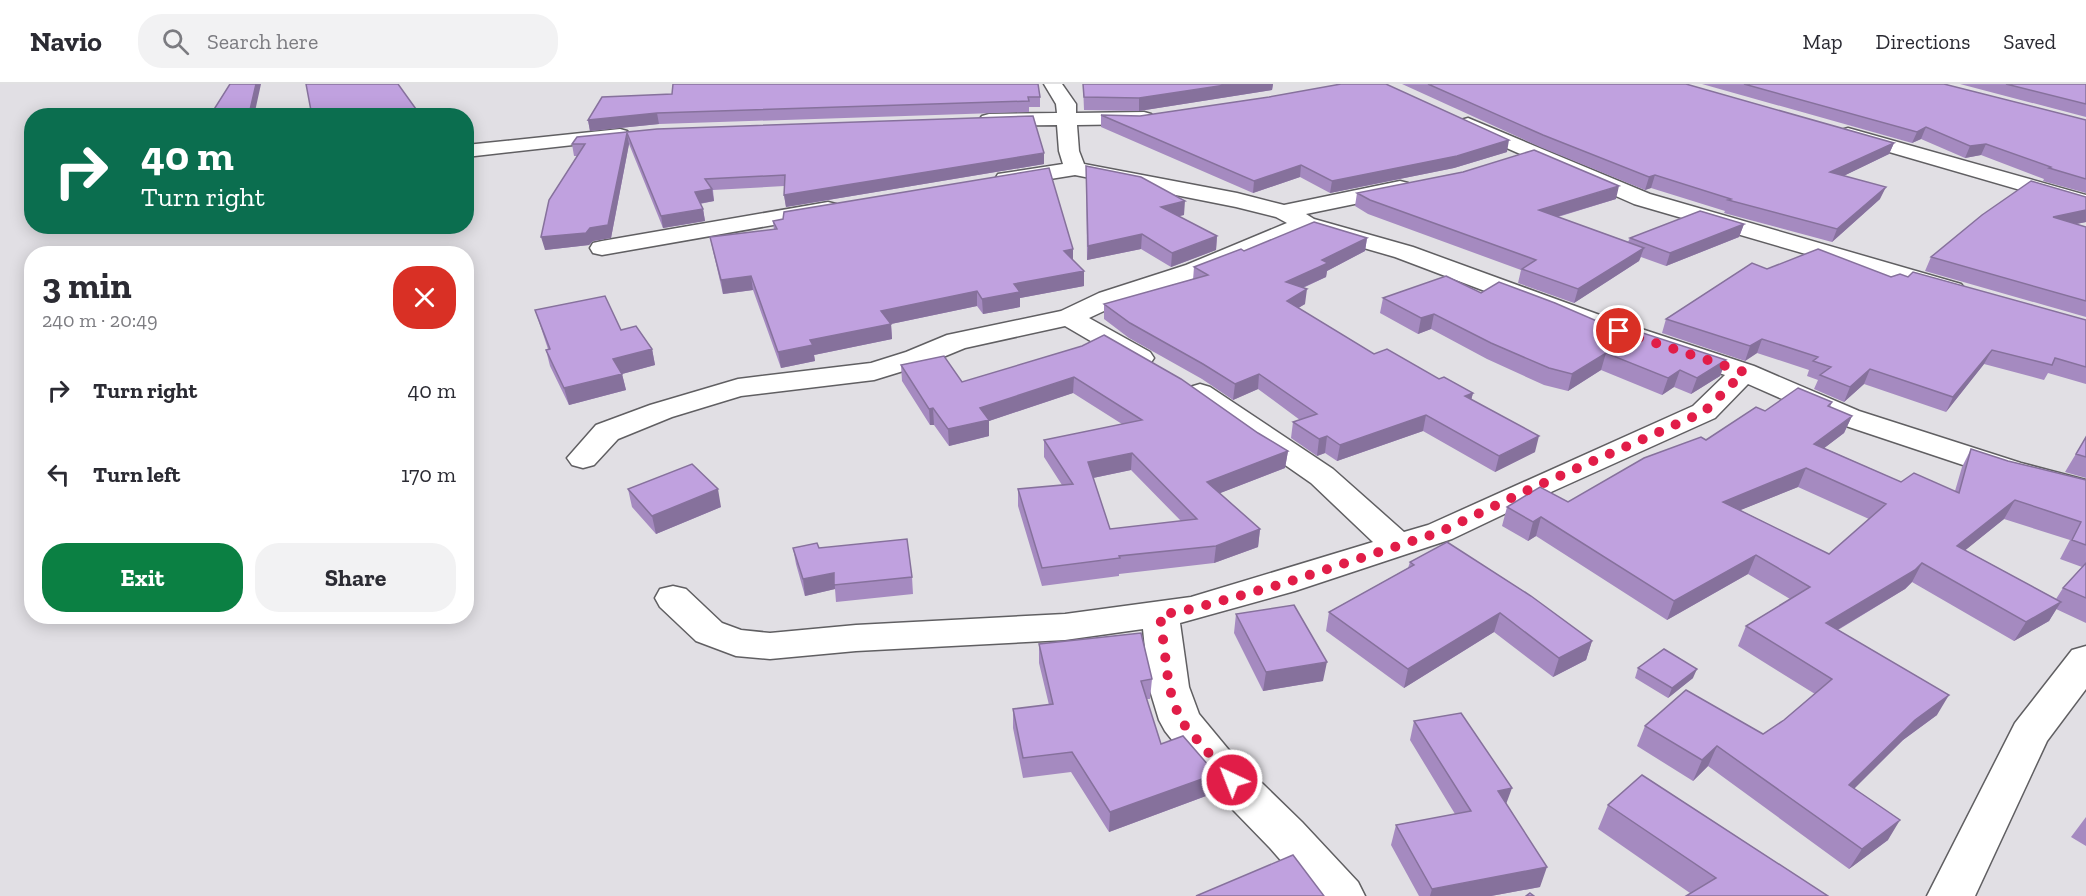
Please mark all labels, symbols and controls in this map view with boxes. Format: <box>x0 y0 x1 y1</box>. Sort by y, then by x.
search box <box>138 14 558 68</box>
text: Navio <box>30 25 102 58</box>
icon: search <box>159 25 192 58</box>
text: Search here <box>207 28 318 55</box>
text: Map <box>1803 29 1843 54</box>
text: Directions <box>1876 29 1970 54</box>
text: Saved <box>2003 29 2056 54</box>
text: 40 m <box>141 130 234 181</box>
icon: right <box>42 132 120 210</box>
text: Turn right <box>141 181 265 213</box>
text: 3 min <box>42 264 132 307</box>
button: close <box>393 266 456 329</box>
pin <box>1593 305 1644 356</box>
text: 240 m · 20:49 <box>42 308 158 332</box>
icon: arrive <box>1602 314 1635 347</box>
icon: right <box>42 374 75 407</box>
text: Turn right <box>93 377 197 404</box>
text: 40 m <box>407 377 456 404</box>
icon: left <box>42 458 75 491</box>
text: Turn left <box>93 461 180 488</box>
text: 170 m <box>401 461 456 488</box>
button: Exit <box>42 543 243 612</box>
button: Share <box>255 543 456 612</box>
position arrow <box>1200 748 1264 812</box>

